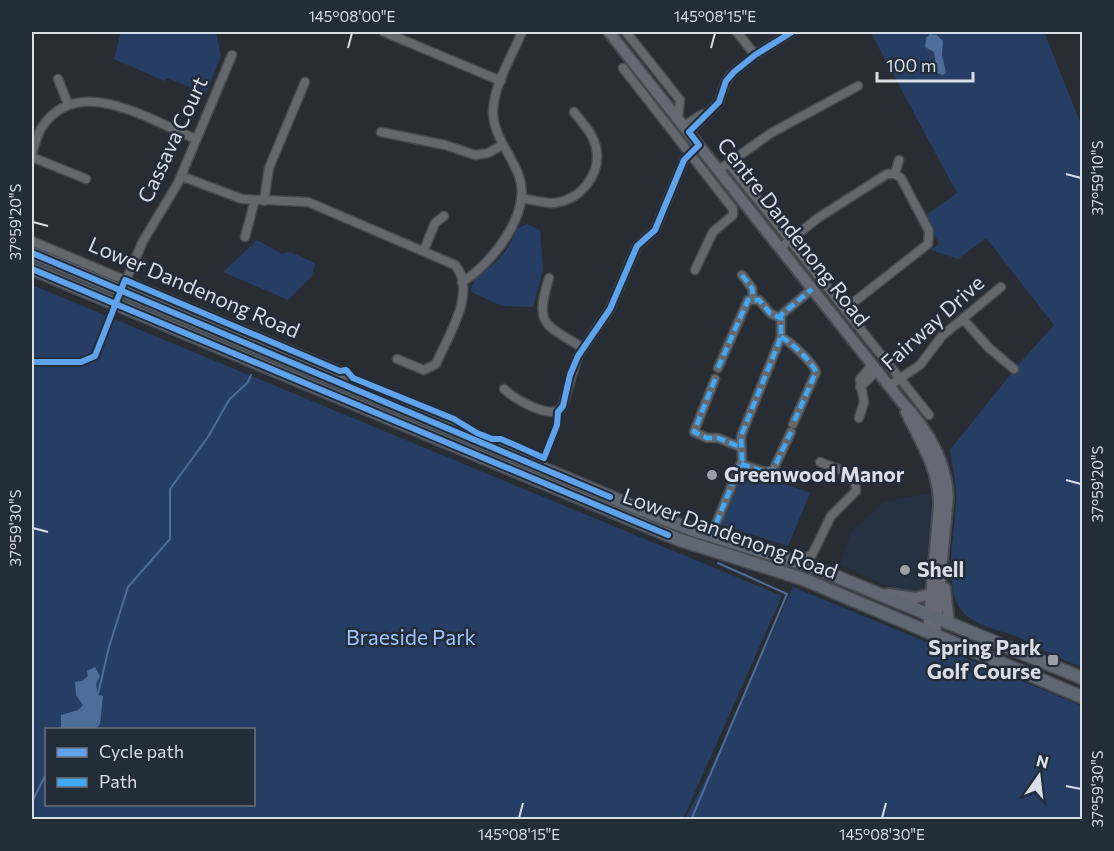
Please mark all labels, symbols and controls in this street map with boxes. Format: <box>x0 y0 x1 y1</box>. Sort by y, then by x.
text: 145°08'00"E <box>308 7 396 25</box>
text: 145°08'15"E <box>674 7 756 25</box>
scale bar <box>877 45 973 83</box>
text: 100 m <box>886 54 936 76</box>
street label: Cassava Court <box>131 72 212 206</box>
street label: Centre Dandenong Road <box>713 132 875 330</box>
text: 37°59'10"S <box>1088 140 1106 215</box>
text: 37°59'20"S <box>6 183 24 260</box>
street label: Lower Dandenong Road <box>85 231 304 342</box>
street label: Fairway Drive <box>876 269 988 374</box>
text: 37°59'20"S <box>1088 445 1106 522</box>
place label: Greenwood Manor <box>724 461 905 486</box>
marker: Greenwood Manor <box>705 468 719 482</box>
street label: Lower Dandenong Road <box>620 482 841 583</box>
text: 37°59'30"S <box>6 489 24 567</box>
place label: Shell <box>917 556 964 581</box>
marker: Shell <box>898 563 912 577</box>
park label: Braeside Park <box>346 624 476 649</box>
place label: Spring Park Golf Course <box>927 634 1041 683</box>
marker: Spring Park Golf Course <box>1046 653 1060 667</box>
legend <box>45 728 255 806</box>
text: Cycle path <box>99 740 184 762</box>
north arrow <box>1009 746 1069 806</box>
text: N <box>1035 750 1051 772</box>
text: 37°59'30"S <box>1088 750 1106 828</box>
text: Path <box>99 770 137 792</box>
text: 145°08'15"E <box>478 825 560 843</box>
text: 145°08'30"E <box>839 825 925 843</box>

